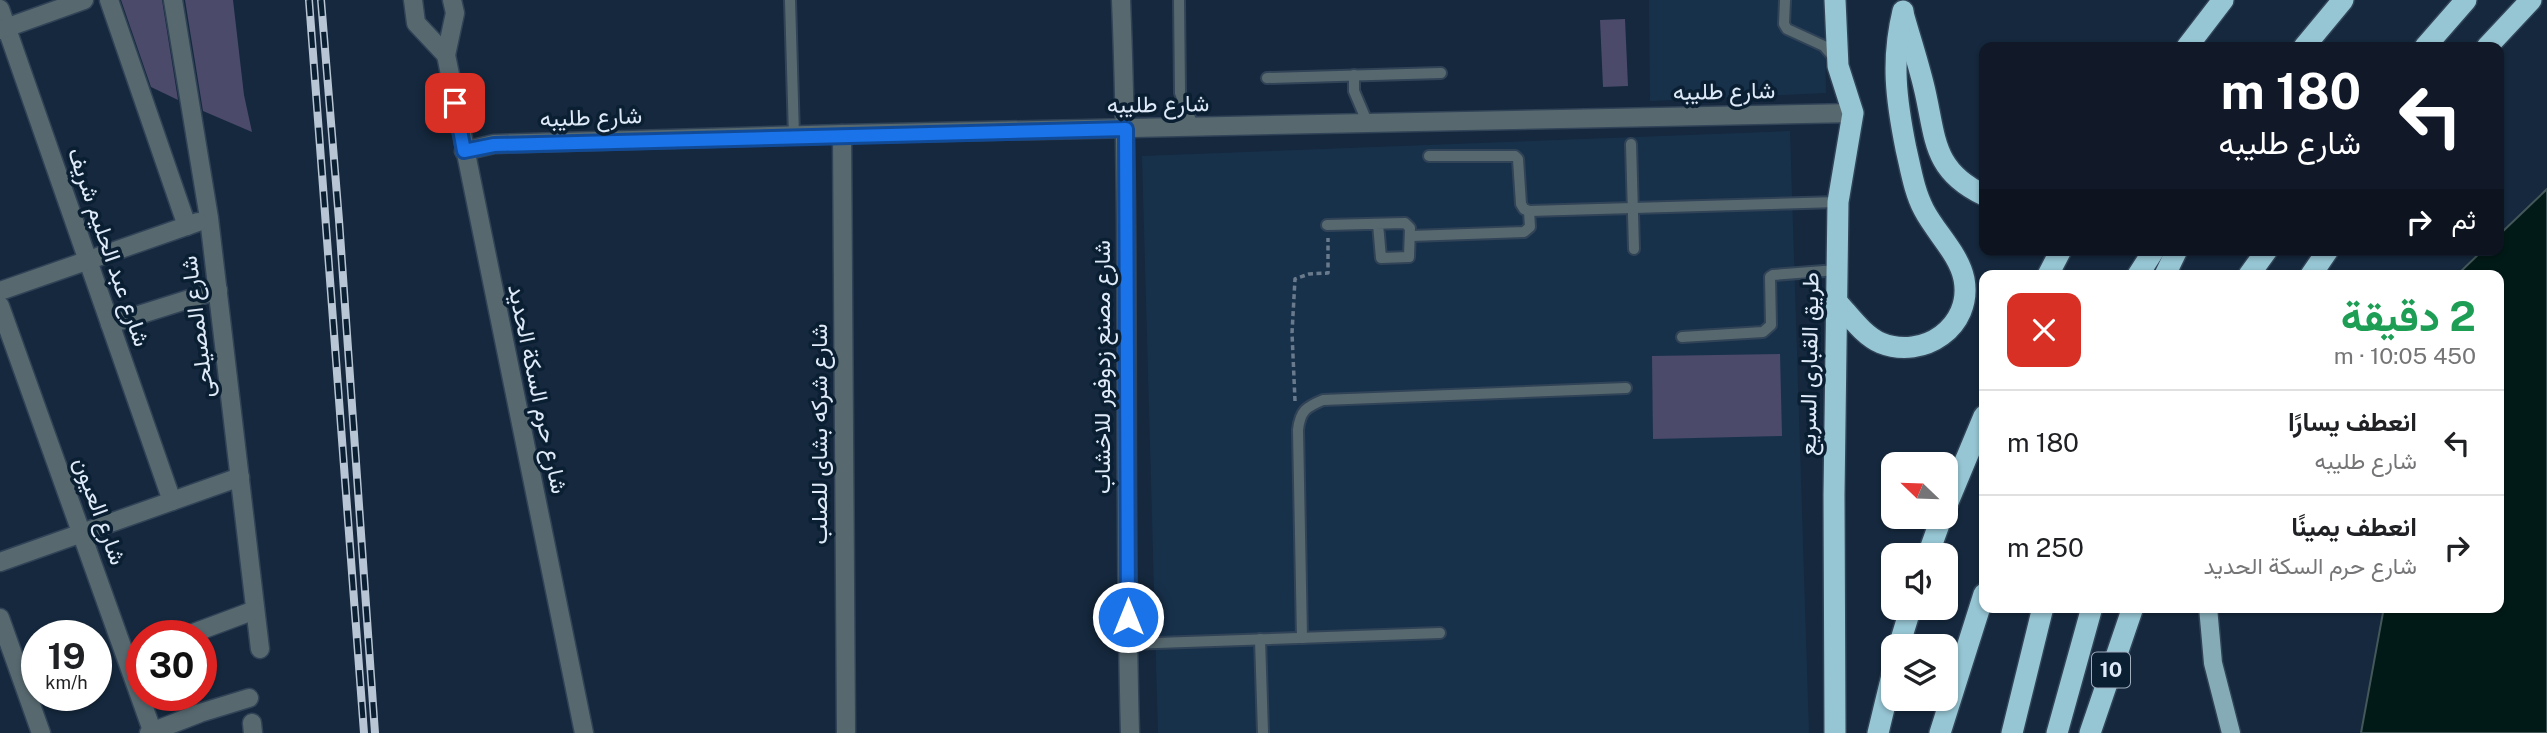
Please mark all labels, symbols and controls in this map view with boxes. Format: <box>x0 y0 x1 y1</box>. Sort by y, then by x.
text: 180 m <box>2221 62 2361 120</box>
icon: left <box>2385 70 2476 161</box>
pin <box>425 73 485 133</box>
street label: شارع طليبه <box>1673 76 1775 108</box>
icon: arrive <box>436 84 474 122</box>
street label: شارع طليبه <box>1107 89 1209 121</box>
street label: شارع طليبه <box>539 101 643 135</box>
text: شارع طليبه <box>2219 124 2361 161</box>
street label: شارع عبد الحليم شريف <box>60 144 156 351</box>
icon: right <box>2400 203 2438 241</box>
text: ثم <box>2452 204 2476 235</box>
street label: شارع مصنع زدوفور للاخشاب <box>1088 240 1118 494</box>
street label: شارع المصيلحى <box>174 254 222 400</box>
street label: طريق القبارى السريع <box>1793 272 1827 456</box>
street label: شارع حرم السكة الحديد <box>500 282 574 497</box>
text: 2 دقيقة <box>2341 291 2476 340</box>
button: close <box>2007 293 2081 367</box>
street label: شارع شركه بشاى للصلب <box>805 324 835 544</box>
text: 450 m · 10:05 <box>2334 342 2476 369</box>
text: انعطف يسارًا <box>2288 406 2417 437</box>
icon: left <box>2438 424 2476 462</box>
text: 180 m <box>2007 427 2079 458</box>
text: شارع طليبه <box>2315 447 2417 474</box>
north arrow <box>1881 452 1958 528</box>
map controls <box>1881 452 1958 711</box>
street label: شارع العيون <box>66 453 132 569</box>
text: انعطف يمينًا <box>2291 511 2417 542</box>
icon: right <box>2438 529 2476 567</box>
text: 250 m <box>2007 532 2084 563</box>
button: sound <box>1881 543 1958 620</box>
text: شارع حرم السكة الحديد <box>2203 552 2417 579</box>
position arrow <box>1091 580 1165 654</box>
speed limit sign: 30 <box>126 620 217 711</box>
button: layers <box>1881 634 1958 711</box>
text: 19 <box>47 636 86 677</box>
road number: 10 <box>2092 652 2130 688</box>
text: km/h <box>45 672 88 693</box>

